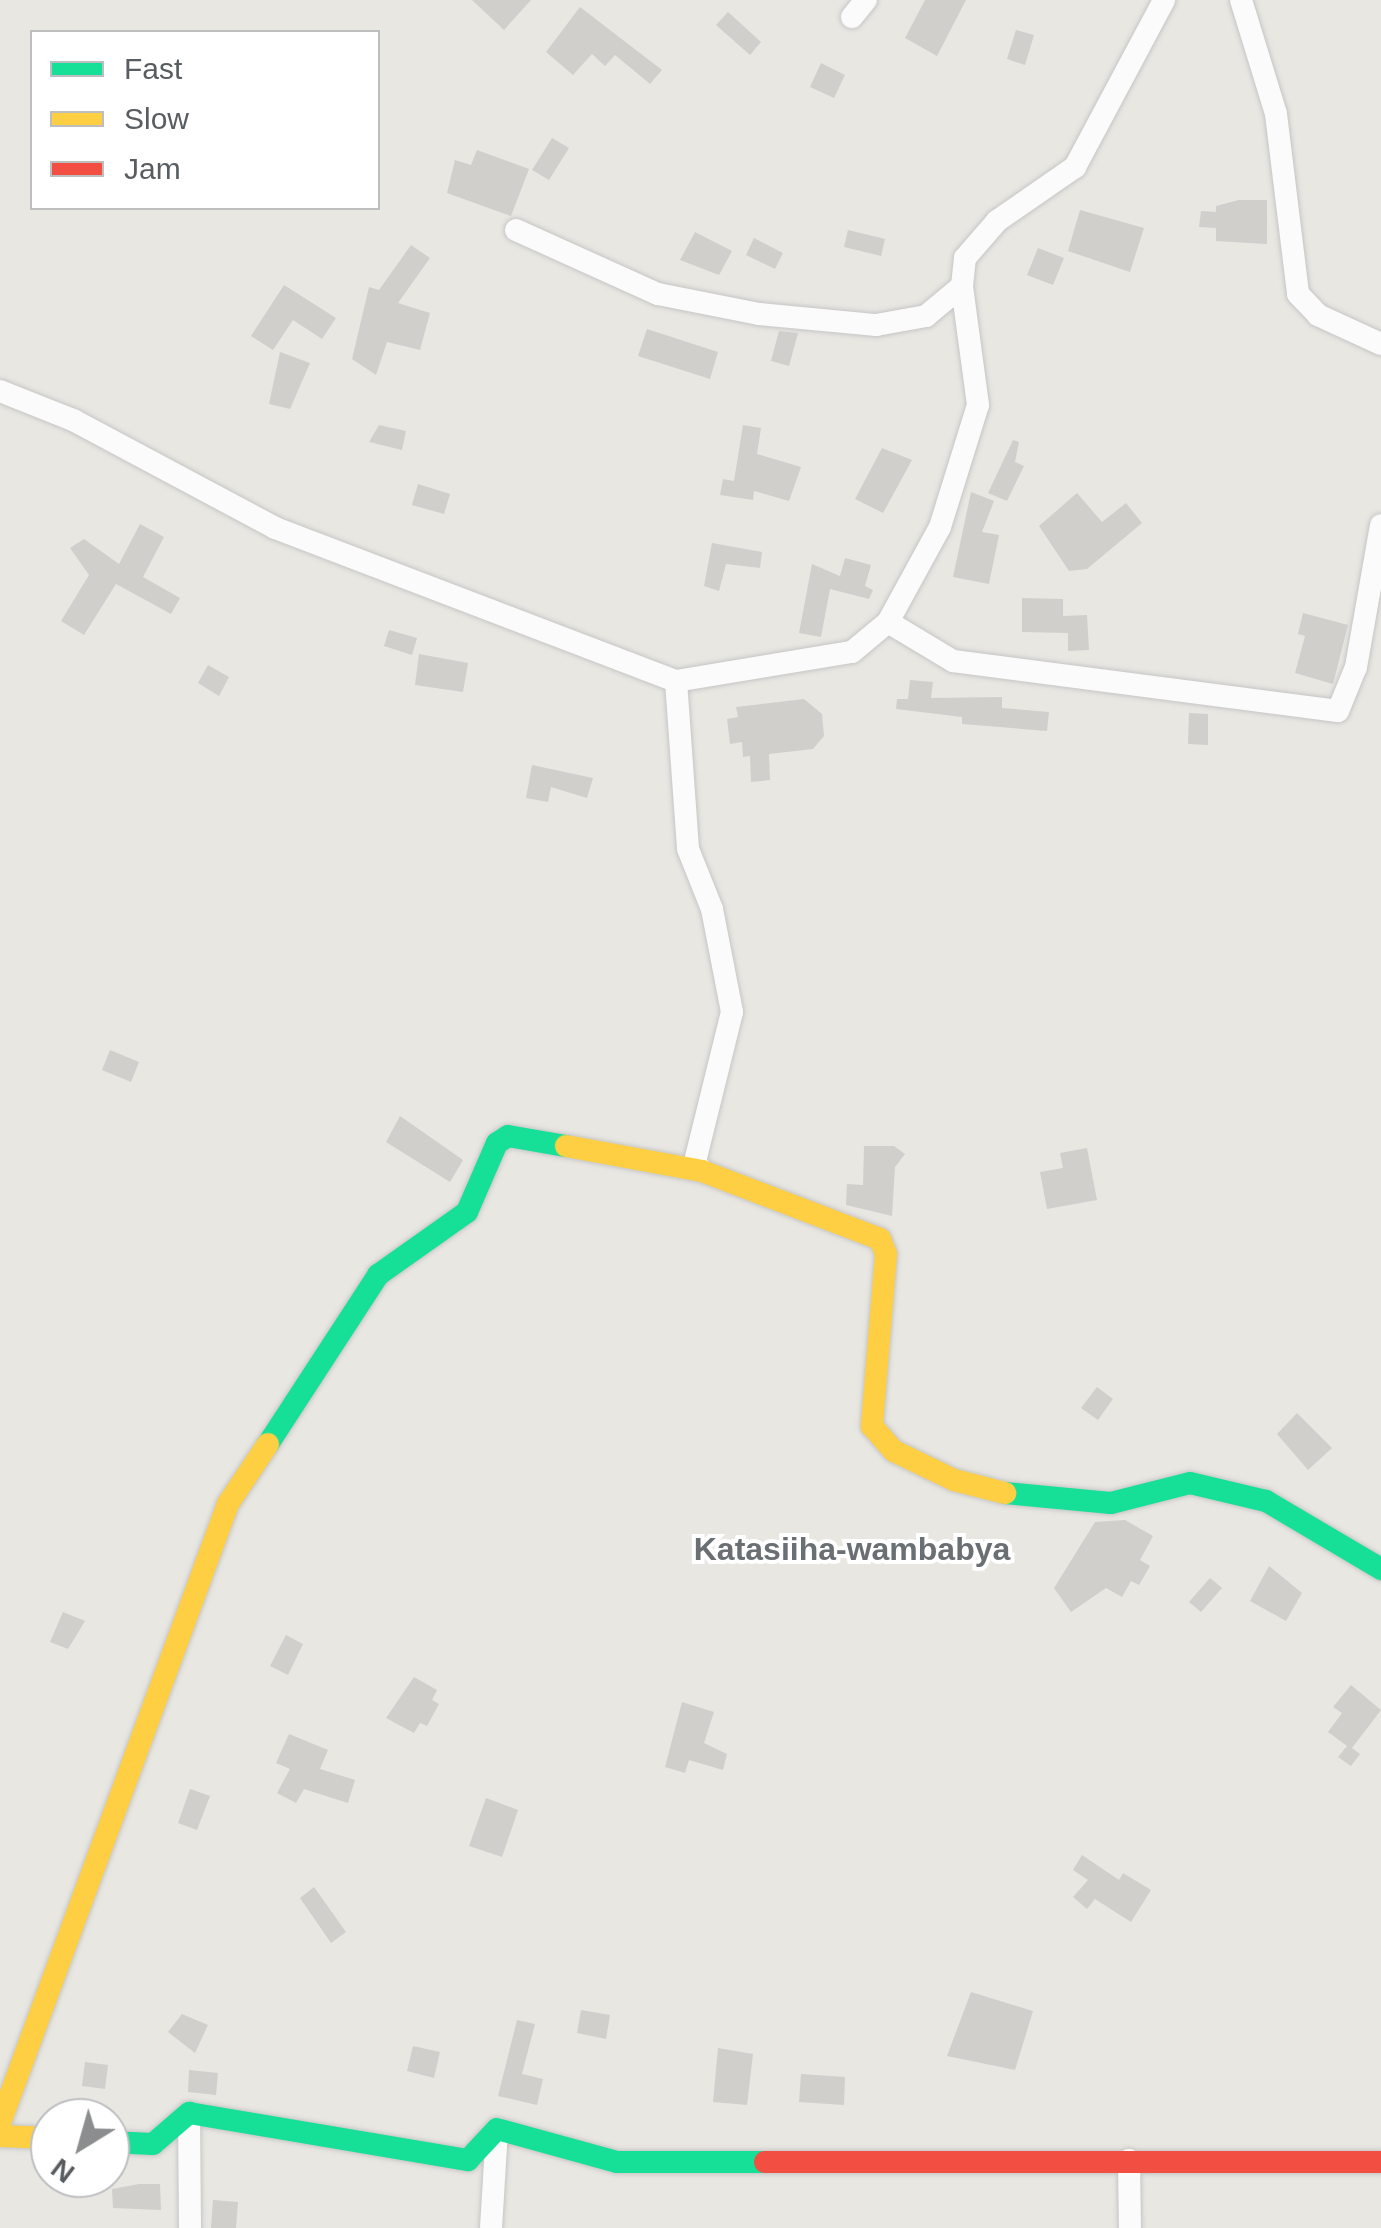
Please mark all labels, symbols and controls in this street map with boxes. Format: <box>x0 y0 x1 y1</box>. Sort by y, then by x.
legend <box>30 30 380 210</box>
text: Fast <box>124 52 182 85</box>
text: Slow <box>124 102 189 135</box>
text: Jam <box>124 152 181 185</box>
district label: Katasiiha-wambabya <box>694 1530 1010 1568</box>
north arrow <box>30 2098 130 2198</box>
text: N <box>45 2152 80 2189</box>

